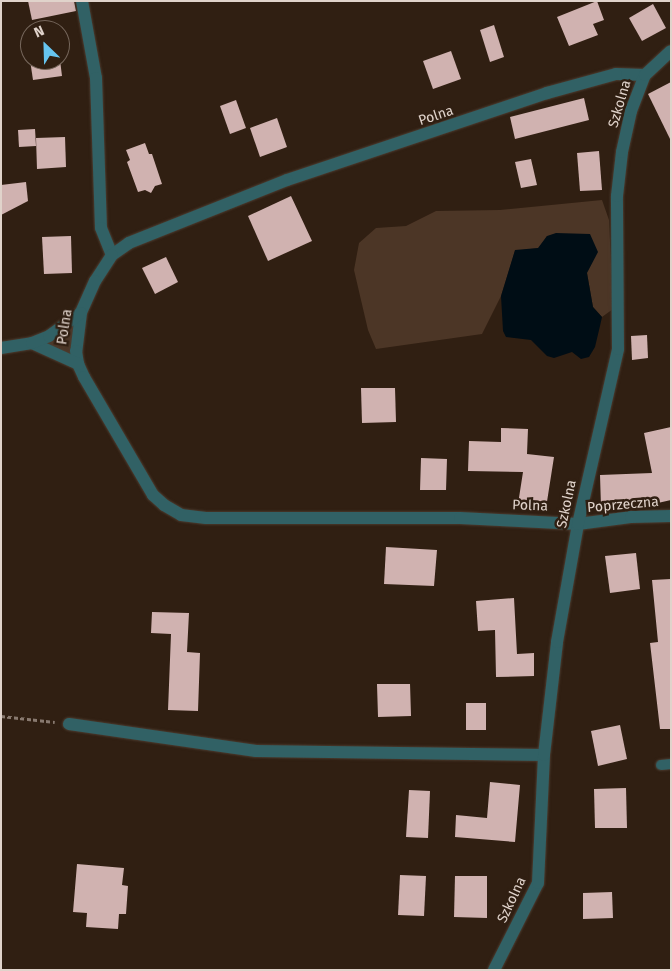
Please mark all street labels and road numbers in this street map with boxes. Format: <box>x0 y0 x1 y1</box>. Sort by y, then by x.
street label: Szkolna <box>605 78 635 130</box>
street label: Polna <box>416 102 456 130</box>
street label: Polna <box>54 308 76 346</box>
street label: Szkolna <box>554 478 580 530</box>
street label: Poprzeczna <box>587 494 659 516</box>
street label: Polna <box>512 497 548 515</box>
street label: Szkolna <box>494 874 530 926</box>

